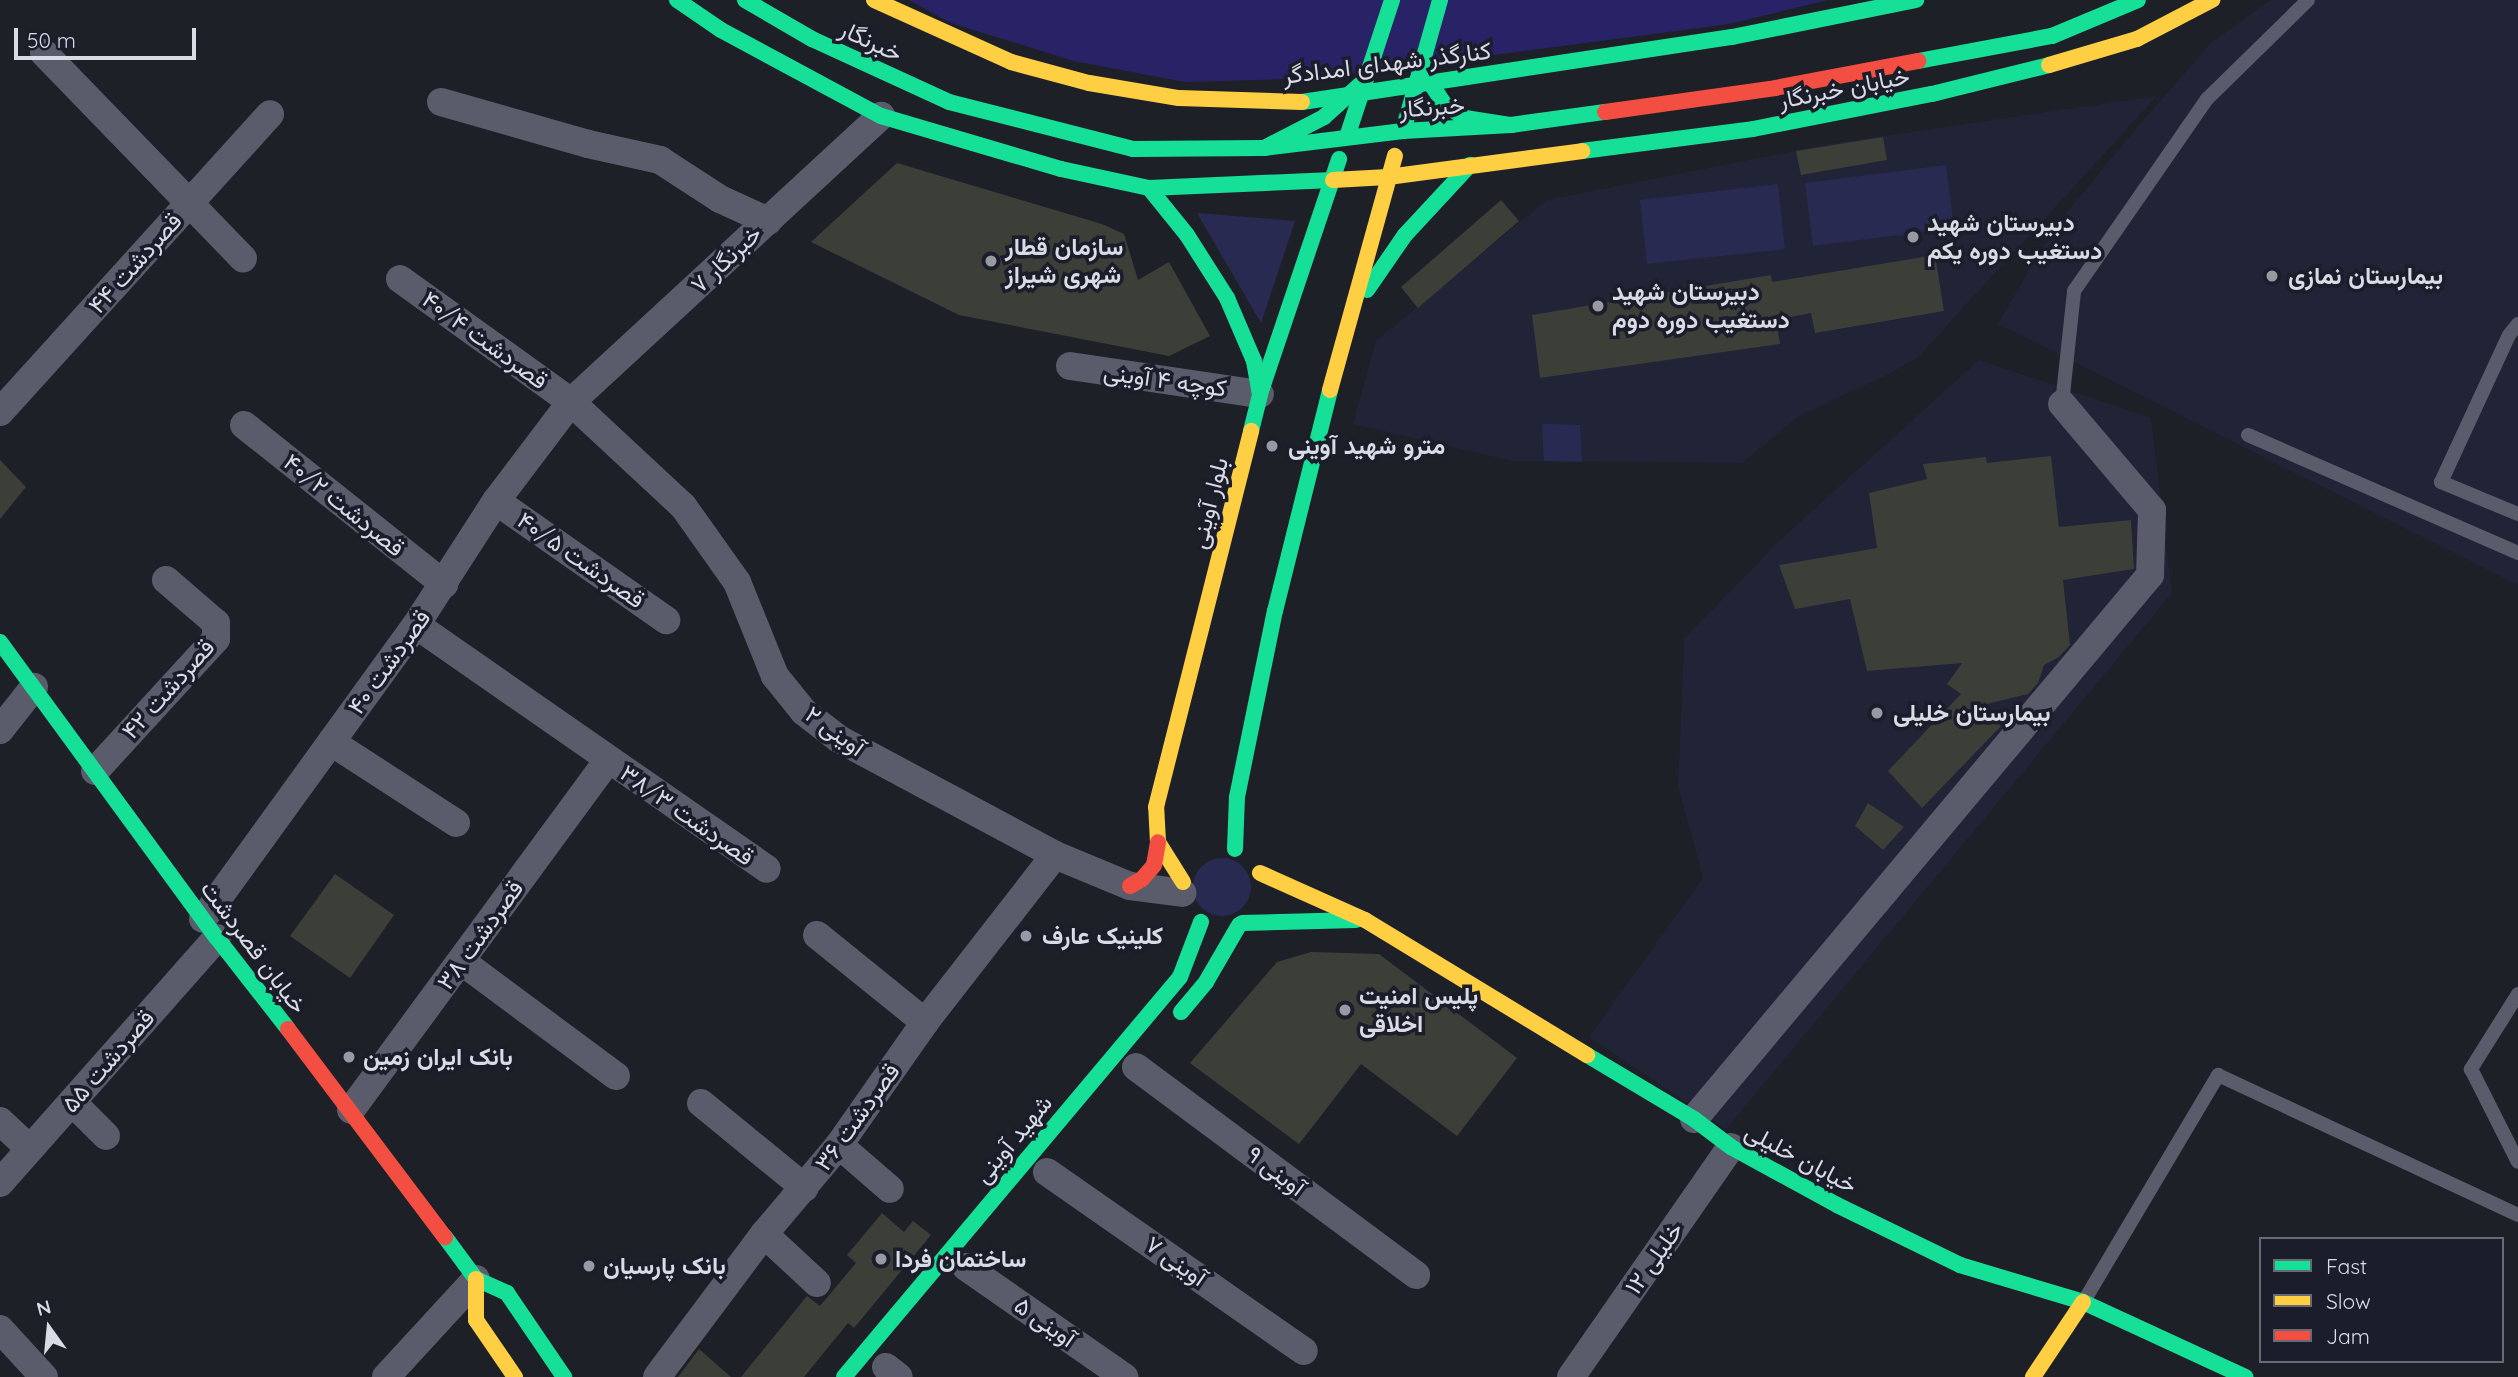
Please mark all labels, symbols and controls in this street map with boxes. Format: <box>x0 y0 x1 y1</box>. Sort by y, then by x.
scale bar <box>18 14 200 58</box>
street label: خبرنگار <box>835 14 907 68</box>
text: 50 m <box>27 27 76 53</box>
street label: کنارگذر شهدای امدادگر <box>1281 36 1493 90</box>
street label: خیابان خبرنگار <box>1776 61 1912 115</box>
street label: خبرنگار <box>1398 90 1466 124</box>
street label: ۴۴ قصردشت <box>82 207 188 319</box>
place label: دبیرستان شهید دستغیب دوره یکم <box>1927 209 2102 265</box>
street label: ۷ خبرنگار <box>685 219 767 299</box>
marker: دبیرستان شهید دستغیب دوره یکم <box>1905 229 1921 245</box>
place label: سازمان قطار شهری شیراز <box>1005 233 1123 289</box>
marker: سازمان قطار شهری شیراز <box>983 253 999 269</box>
place label: بیمارستان نمازی <box>2288 262 2443 290</box>
marker: بیمارستان نمازی <box>2262 266 2282 286</box>
place label: دبیرستان شهید دستغیب دوره دوم <box>1612 278 1790 334</box>
street label: ۴۰/۴ قصردشت <box>417 285 553 395</box>
marker: دبیرستان شهید دستغیب دوره دوم <box>1590 298 1606 314</box>
street label: کوچه ۴ آوینی <box>1102 357 1228 403</box>
place label: مترو شهید آوینی <box>1288 432 1445 460</box>
marker: مترو شهید آوینی <box>1262 436 1282 456</box>
street label: ۴۰/۲ قصردشت <box>278 447 410 563</box>
street label: بلوار آوینی <box>1184 454 1234 552</box>
street label: ۴۰/۵ قصردشت <box>512 506 650 614</box>
street label: ۴۰ قصردشت <box>341 604 437 720</box>
street label: ۴۲ قصردشت <box>116 633 220 745</box>
place label: بیمارستان خلیلی <box>1893 699 2051 727</box>
street label: ۲ آوینی <box>800 700 870 762</box>
marker: بیمارستان خلیلی <box>1867 703 1887 723</box>
street label: ۳۸/۳ قصردشت <box>615 758 759 872</box>
street label: خیابان قصردشت <box>195 875 313 1019</box>
street label: ۳۸ قصردشت <box>431 875 529 995</box>
place label: کلینیک عارف <box>1042 922 1163 950</box>
marker: کلینیک عارف <box>1016 926 1036 946</box>
place label: پلیس امنیت اخلاقی <box>1359 982 1478 1038</box>
marker: پلیس امنیت اخلاقی <box>1337 1002 1353 1018</box>
street label: ۵۵ قصردشت <box>56 1004 160 1118</box>
place label: بانک ایران زمین <box>363 1043 513 1071</box>
marker: بانک ایران زمین <box>341 1049 357 1065</box>
street label: ۳۶ قصردشت <box>808 1058 906 1176</box>
street label: شهید آوینی <box>968 1089 1058 1189</box>
street label: خیابان خلیلی <box>1740 1116 1862 1200</box>
street label: ۹ آوینی <box>1241 1140 1311 1202</box>
street label: ۱۲ خلیلی <box>1619 1216 1689 1300</box>
street label: ۷ آوینی <box>1140 1230 1212 1292</box>
legend <box>2259 1237 2504 1363</box>
place label: ساختمان فردا <box>895 1245 1026 1273</box>
marker: ساختمان فردا <box>873 1251 889 1267</box>
place label: بانک پارسیان <box>603 1252 726 1280</box>
text: Fast <box>2326 1253 2367 1279</box>
marker: بانک پارسیان <box>581 1258 597 1274</box>
text: Slow <box>2326 1288 2371 1314</box>
street label: ۵ آوینی <box>1009 1291 1081 1353</box>
north arrow <box>14 1293 84 1363</box>
text: N <box>34 1294 53 1321</box>
text: Jam <box>2326 1323 2370 1349</box>

